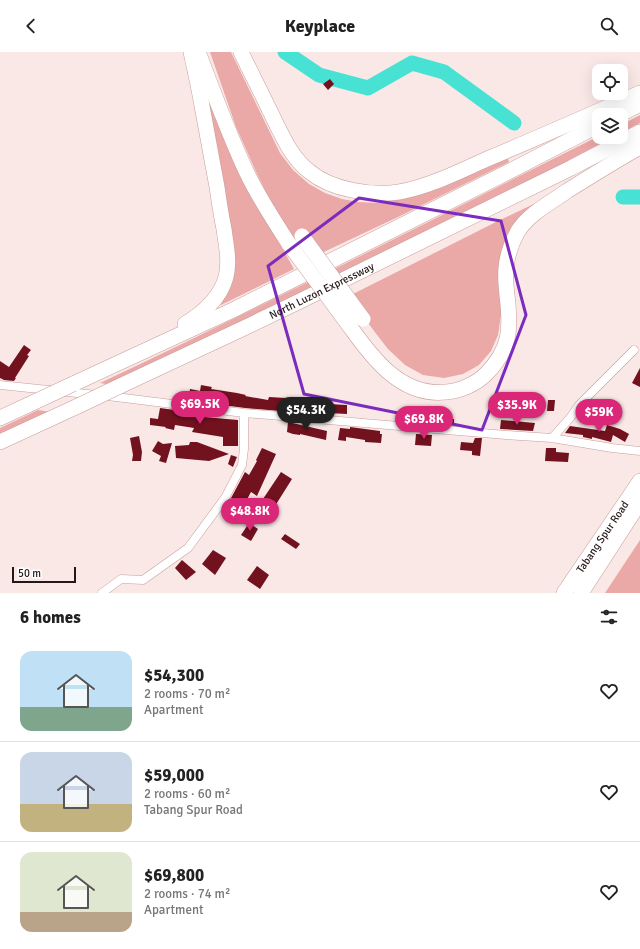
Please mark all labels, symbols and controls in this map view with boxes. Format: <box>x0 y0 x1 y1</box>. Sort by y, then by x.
icon: back <box>20 15 42 37</box>
text: Keyplace <box>285 15 355 37</box>
icon: search <box>598 15 620 37</box>
map controls <box>592 64 628 144</box>
button: locate <box>592 64 628 100</box>
button: layers <box>592 108 628 144</box>
street label: North Luzon Expressway <box>267 259 377 322</box>
pin: $69.5K <box>167 391 233 425</box>
pin: $35.9K <box>484 392 550 426</box>
text: $69.5K <box>180 396 220 412</box>
pin: $54.3K <box>273 397 339 431</box>
text: $35.9K <box>497 397 537 413</box>
pin: $59K <box>575 399 623 433</box>
text: $54.3K <box>286 402 326 418</box>
text: $59K <box>584 404 614 420</box>
pin: $69.8K <box>391 406 457 440</box>
text: $69.8K <box>404 411 444 427</box>
pin: $48.8K <box>217 498 283 532</box>
street label: Tabang Spur Road <box>574 499 632 575</box>
text: $48.8K <box>230 503 270 519</box>
scale bar <box>12 565 76 584</box>
text: 50 m <box>18 567 41 580</box>
icon: filters <box>598 606 620 628</box>
text: 6 homes <box>20 607 81 628</box>
text: $54,300 <box>144 665 204 686</box>
icon: home <box>52 667 100 715</box>
icon: heart <box>598 680 620 702</box>
text: 2 rooms · 70 m² <box>144 686 230 702</box>
text: Apartment <box>144 702 204 718</box>
text: $59,000 <box>144 765 204 786</box>
icon: home <box>52 768 100 816</box>
icon: heart <box>598 781 620 803</box>
text: 2 rooms · 60 m² <box>144 786 230 802</box>
text: Tabang Spur Road <box>144 802 243 818</box>
text: $69,800 <box>144 865 204 886</box>
icon: home <box>52 868 100 916</box>
icon: heart <box>598 881 620 903</box>
text: 2 rooms · 74 m² <box>144 886 230 902</box>
text: Apartment <box>144 902 204 918</box>

